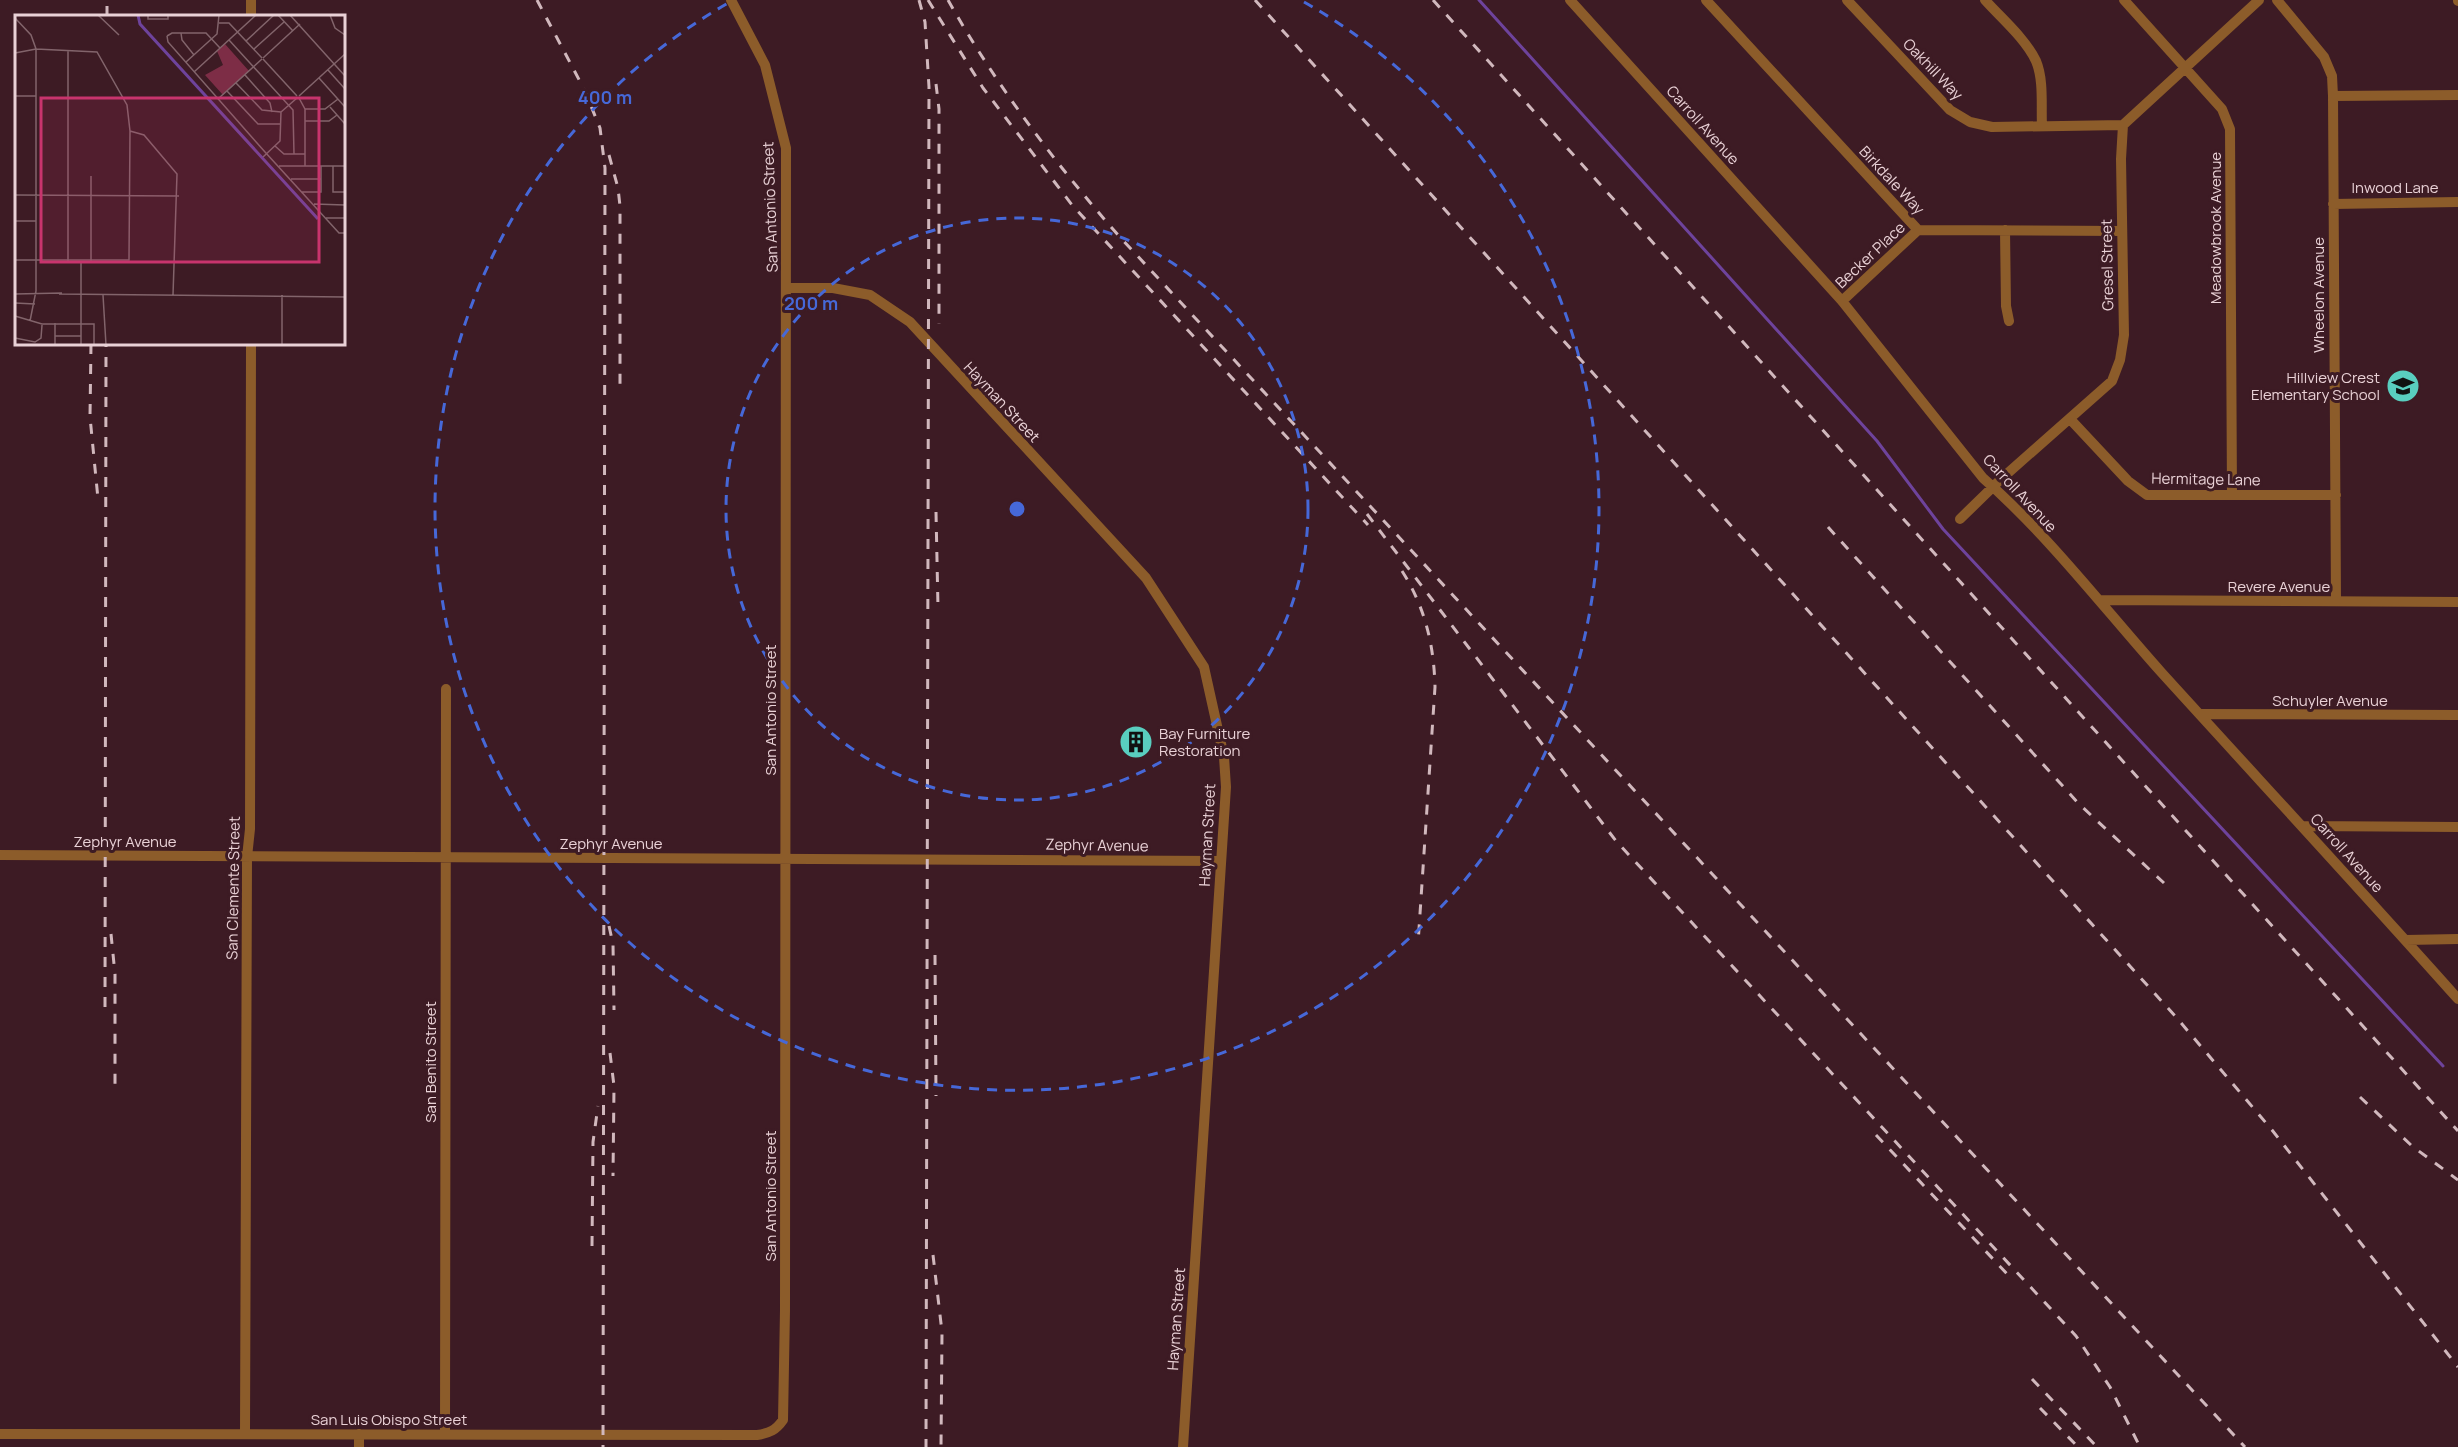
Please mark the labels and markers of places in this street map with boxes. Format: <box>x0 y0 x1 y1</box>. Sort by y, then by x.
place label: Hillview Crest Elementary School <box>2251 367 2380 405</box>
school or university icon: Hillview Crest Elementary School <box>2385 368 2421 404</box>
centre of rings <box>1007 499 1027 519</box>
place label: Bay Furniture Restoration <box>1159 723 1250 761</box>
building icon: Bay Furniture Restoration <box>1118 724 1154 760</box>

